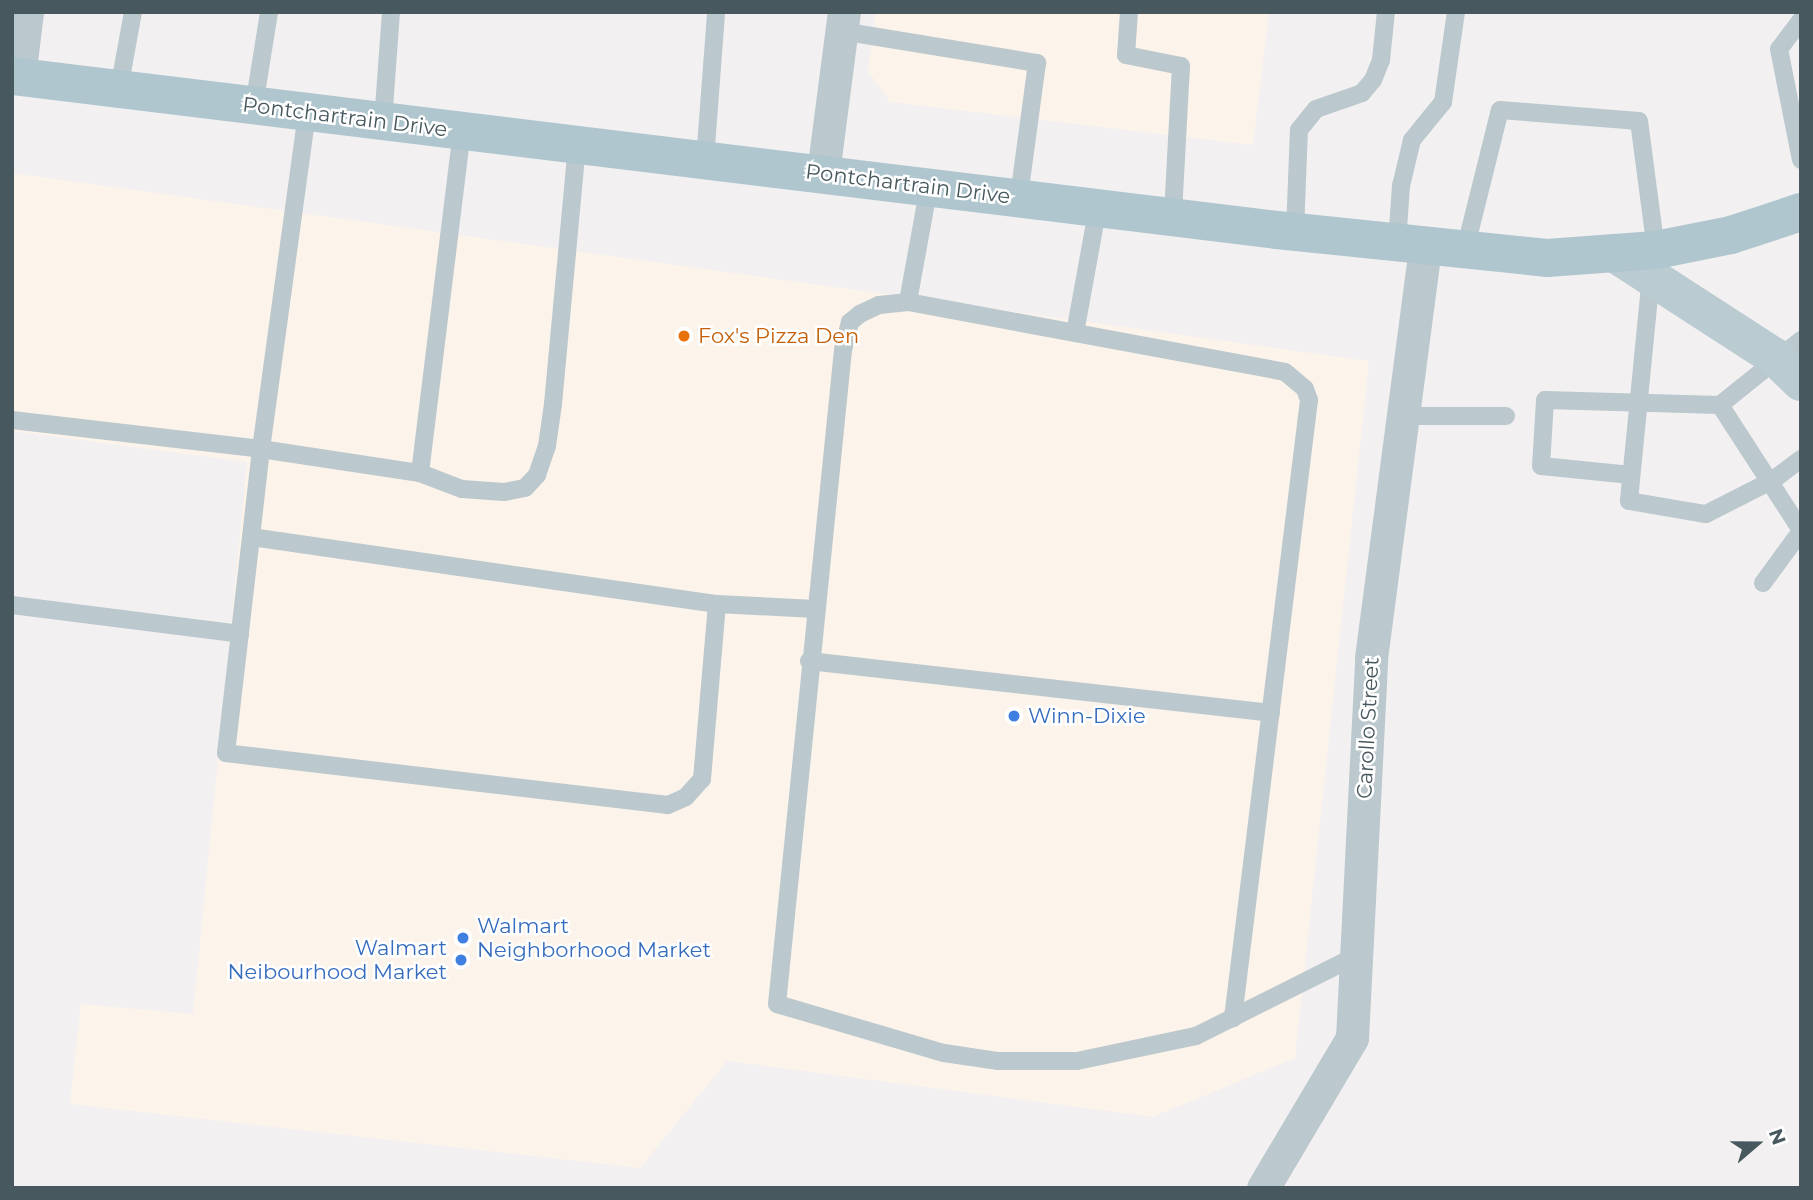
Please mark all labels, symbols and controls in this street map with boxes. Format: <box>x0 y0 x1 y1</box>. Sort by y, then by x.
street label: Pontchartrain Drive <box>241 92 449 142</box>
street label: Pontchartrain Drive <box>804 159 1012 209</box>
place label: Fox's Pizza Den <box>698 323 859 349</box>
marker: Fox's Pizza Den <box>676 328 692 344</box>
street label: Carollo Street <box>1352 656 1384 800</box>
place label: Winn-Dixie <box>1028 703 1146 729</box>
marker: Winn-Dixie <box>1006 708 1022 724</box>
place label: Walmart Neighborhood Market <box>477 913 711 963</box>
marker: Walmart Neighborhood Market <box>455 930 471 946</box>
place label: Walmart Neibourhood Market <box>228 935 447 985</box>
marker: Walmart Neibourhood Market <box>453 952 469 968</box>
north arrow <box>1722 1109 1792 1179</box>
text: N <box>1764 1125 1791 1148</box>

